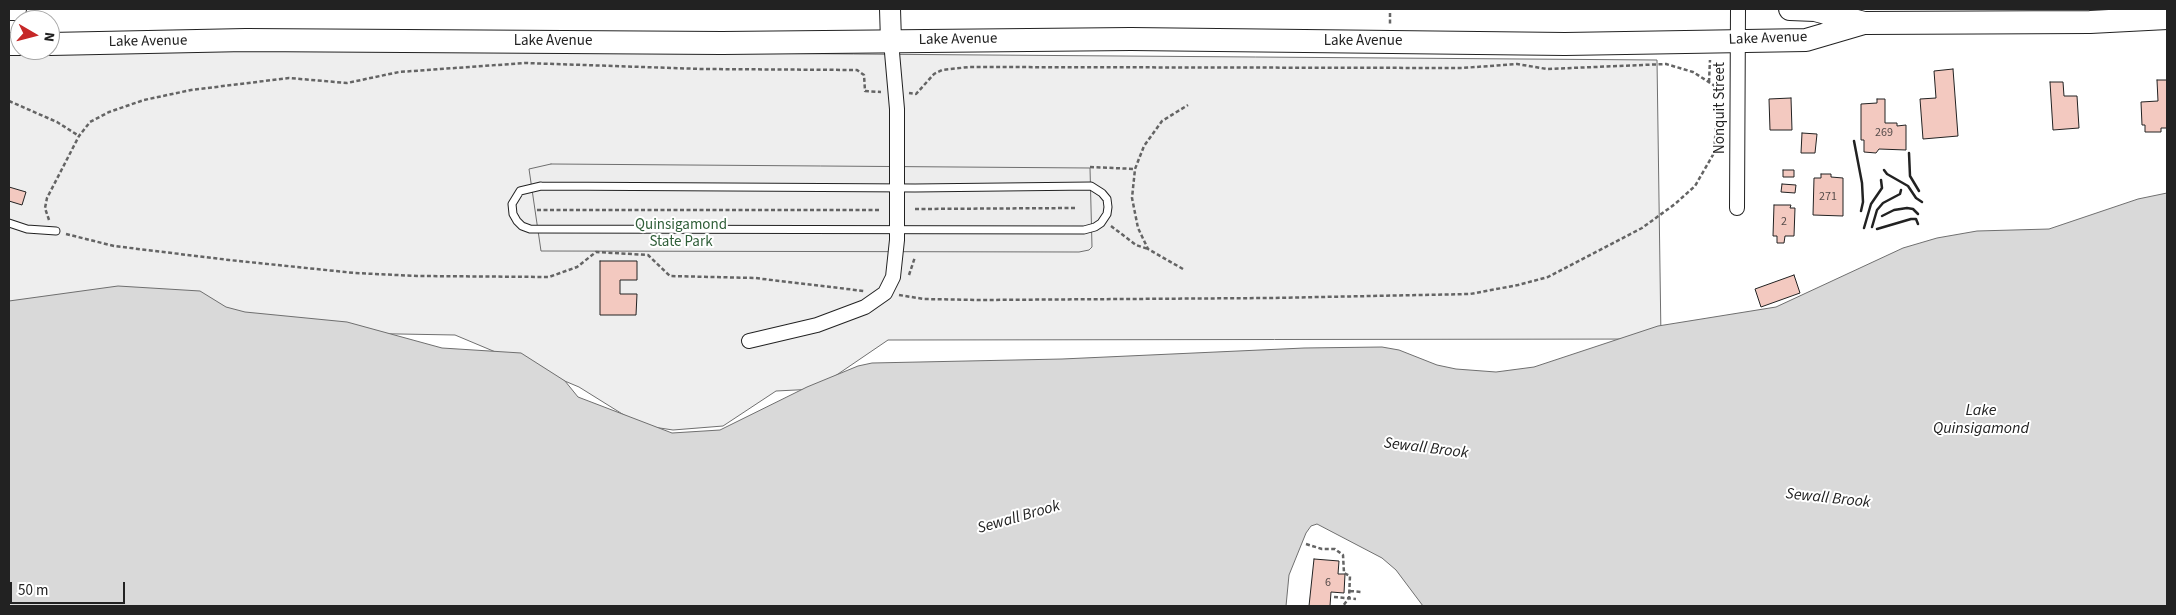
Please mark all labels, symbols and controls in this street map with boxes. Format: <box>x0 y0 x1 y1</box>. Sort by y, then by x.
north arrow <box>10 10 60 60</box>
street label: Lake Avenue <box>1728 29 1808 49</box>
street label: Lake Avenue <box>919 30 997 50</box>
text: N <box>38 31 59 43</box>
street label: Lake Avenue <box>109 32 187 52</box>
street label: Lake Avenue <box>514 33 592 51</box>
street label: Lake Avenue <box>1324 33 1402 51</box>
street label: Nonquit Street <box>1712 62 1730 154</box>
house number: 269 <box>1875 126 1893 140</box>
house number: 271 <box>1819 190 1837 204</box>
house number: 2 <box>1781 215 1787 229</box>
park label: Quinsigamond State Park <box>635 217 727 252</box>
water label: Lake Quinsigamond <box>1933 401 2029 439</box>
water label: Sewall Brook <box>1383 434 1469 464</box>
water label: Sewall Brook <box>1785 485 1871 513</box>
water label: Sewall Brook <box>975 497 1063 539</box>
scale bar <box>12 572 128 604</box>
house number: 6 <box>1325 576 1331 590</box>
text: 50 m <box>18 580 48 601</box>

